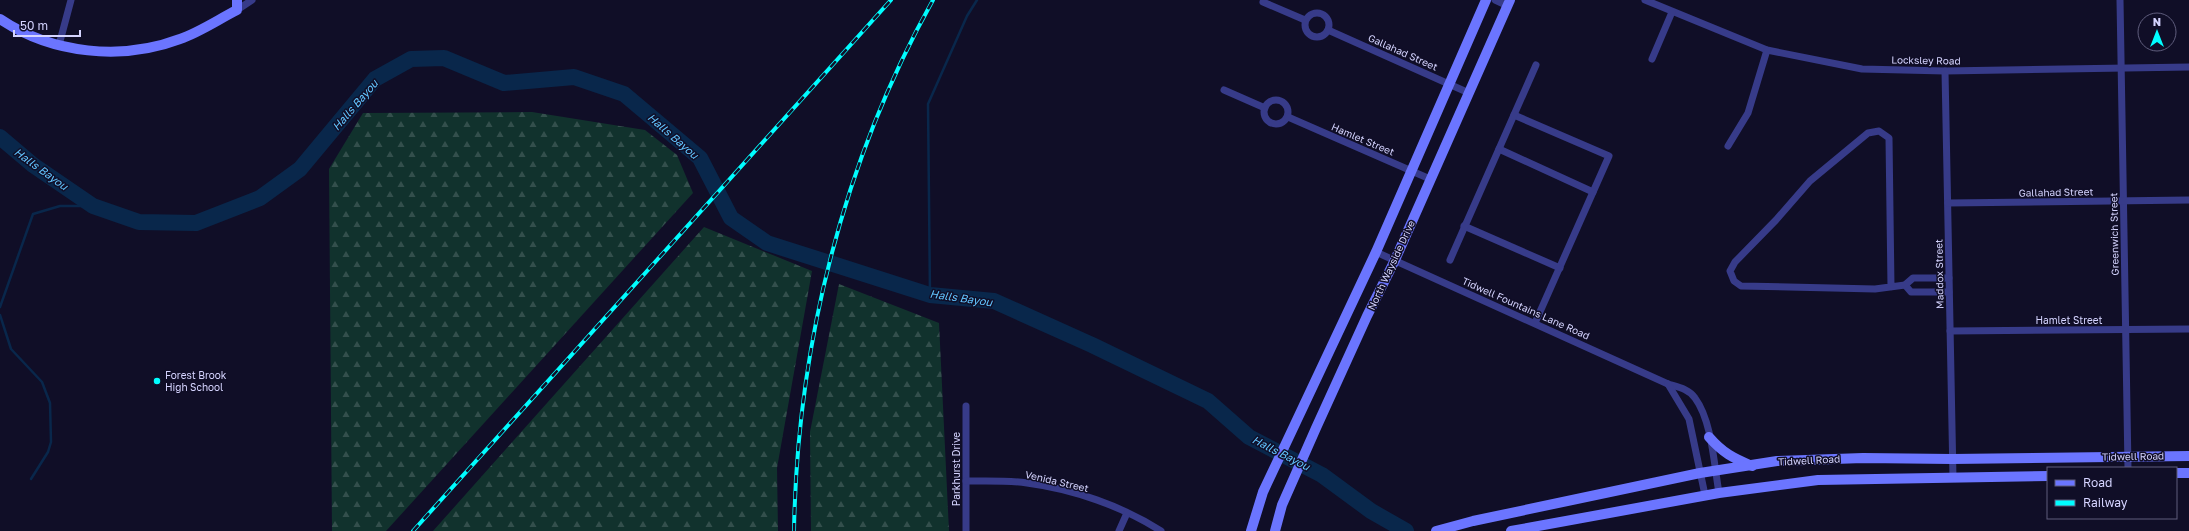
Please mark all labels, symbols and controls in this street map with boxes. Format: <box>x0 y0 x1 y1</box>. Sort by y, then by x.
scale bar <box>14 12 80 38</box>
north arrow <box>2137 12 2177 52</box>
text: N <box>2153 15 2161 28</box>
text: 50 m <box>20 18 48 33</box>
street label: Gallahad Street <box>1366 31 1440 73</box>
street label: Locksley Road <box>1891 53 1961 67</box>
water label: Halls Bayou <box>329 76 382 133</box>
water label: Halls Bayou <box>645 110 702 163</box>
street label: Hamlet Street <box>1330 120 1396 158</box>
water label: Halls Bayou <box>11 145 72 194</box>
street label: Gallahad Street <box>2018 185 2094 199</box>
street label: Greenwich Street <box>2107 192 2121 276</box>
street label: North Wayside Drive <box>1365 218 1417 312</box>
street label: Maddox Street <box>1932 239 1946 309</box>
street label: Tidwell Fountains Lane Road <box>1460 274 1592 342</box>
water label: Halls Bayou <box>929 287 994 309</box>
street label: Hamlet Street <box>2035 314 2103 326</box>
place label: Forest Brook High School <box>165 369 227 393</box>
marker: Forest Brook High School <box>152 376 162 386</box>
street label: Parkhurst Drive <box>950 432 962 506</box>
water label: Halls Bayou <box>1250 433 1313 474</box>
street label: Tidwell Road <box>2102 449 2164 463</box>
street label: Tidwell Road <box>1778 452 1840 468</box>
legend <box>2047 467 2177 519</box>
street label: Venida Street <box>1024 468 1090 494</box>
text: Road <box>2083 475 2112 490</box>
text: Railway <box>2083 495 2128 510</box>

